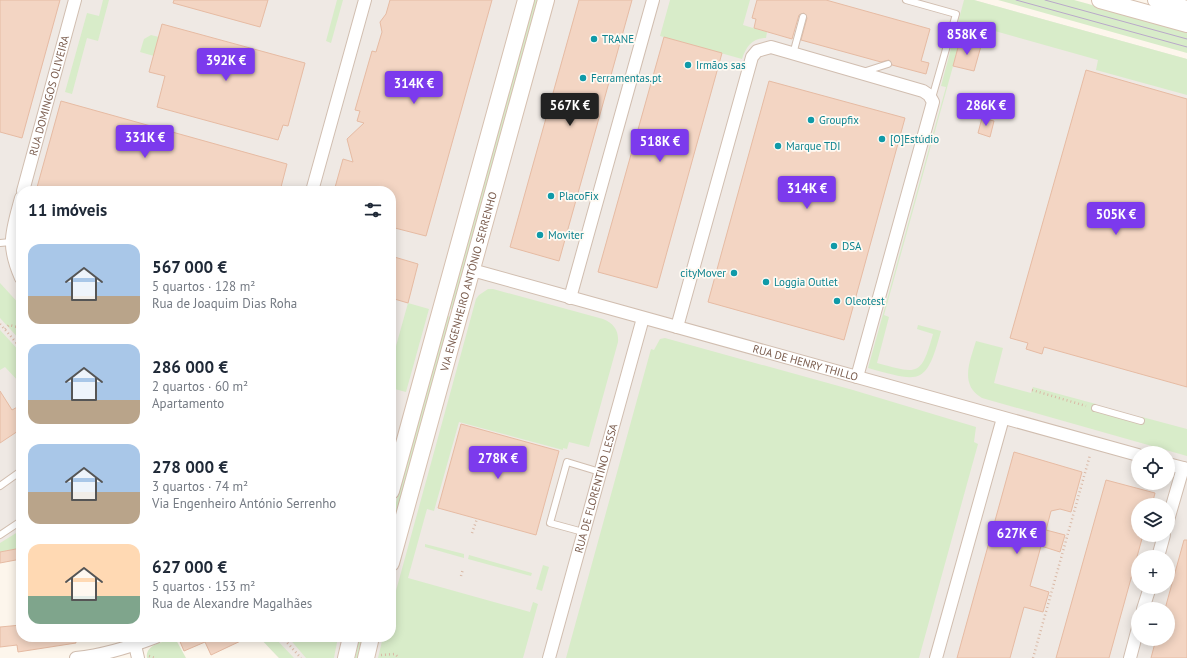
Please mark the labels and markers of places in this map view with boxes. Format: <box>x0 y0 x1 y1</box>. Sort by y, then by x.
pin: 858K € <box>934 22 1000 56</box>
place label: TRANE <box>602 32 634 46</box>
marker: TRANE <box>589 34 599 44</box>
pin: 392K € <box>193 48 259 82</box>
place label: Irmãos sas <box>696 58 746 72</box>
marker: Irmãos sas <box>683 60 693 70</box>
pin: 314K € <box>381 71 447 105</box>
place label: Ferramentas.pt <box>591 71 662 85</box>
marker: Ferramentas.pt <box>578 73 588 83</box>
pin: 567K € <box>537 93 603 127</box>
pin: 286K € <box>953 93 1019 127</box>
place label: Groupfix <box>819 113 859 127</box>
marker: Groupfix <box>806 115 816 125</box>
pin: 331K € <box>112 125 178 159</box>
pin: 518K € <box>627 129 693 163</box>
place label: [O]Estúdio <box>890 132 939 146</box>
marker: [O]Estúdio <box>877 134 887 144</box>
place label: Marque TDI <box>786 139 840 153</box>
marker: Marque TDI <box>773 141 783 151</box>
pin: 314K € <box>774 176 840 210</box>
place label: PlacoFix <box>559 189 599 203</box>
marker: PlacoFix <box>546 191 556 201</box>
pin: 505K € <box>1083 202 1149 236</box>
place label: Moviter <box>548 228 584 242</box>
marker: Moviter <box>535 230 545 240</box>
place label: DSA <box>842 239 862 253</box>
marker: DSA <box>829 241 839 251</box>
place label: cityMover <box>680 266 726 280</box>
marker: cityMover <box>729 268 739 278</box>
place label: Loggia Outlet <box>774 275 838 289</box>
marker: Loggia Outlet <box>761 277 771 287</box>
place label: Oleotest <box>845 294 885 308</box>
marker: Oleotest <box>832 296 842 306</box>
pin: 278K € <box>465 446 531 480</box>
pin: 627K € <box>984 521 1050 555</box>

